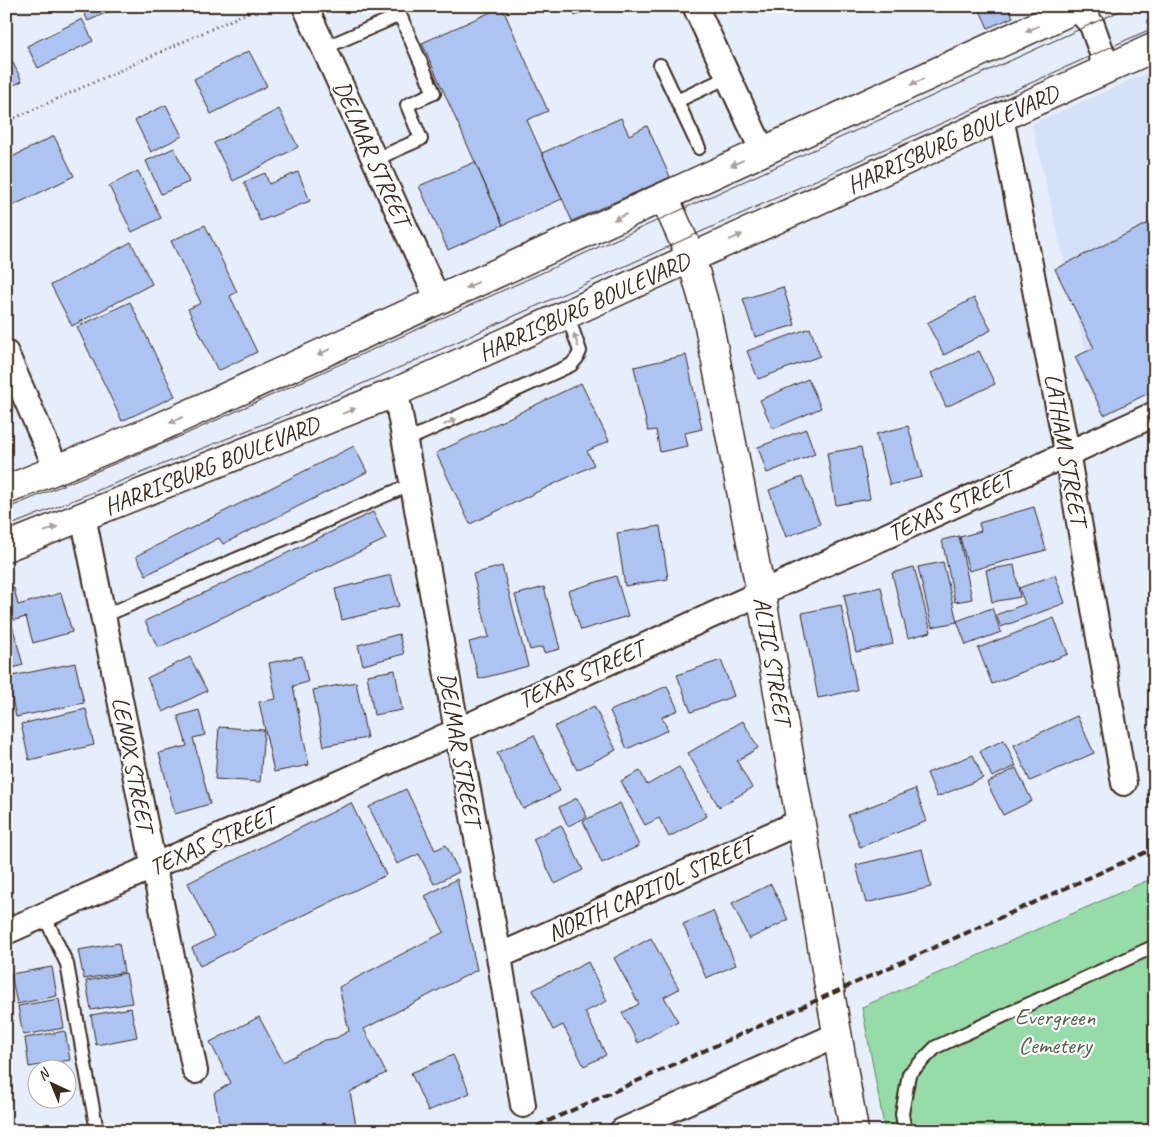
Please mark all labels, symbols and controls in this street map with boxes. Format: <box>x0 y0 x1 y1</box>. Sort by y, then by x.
one-way arrow <box>1025 25 1039 33</box>
street label: DELMAR STREET <box>327 76 420 236</box>
street label: HARRISBURG BOULEVARD <box>842 77 1065 200</box>
one-way arrow <box>910 78 924 86</box>
one-way arrow <box>730 160 744 168</box>
one-way arrow <box>613 213 627 221</box>
one-way arrow <box>729 233 743 241</box>
street label: HARRISBURG BOULEVARD <box>473 245 696 368</box>
one-way arrow <box>465 281 479 289</box>
one-way arrow <box>572 332 580 347</box>
one-way arrow <box>317 348 331 356</box>
street label: LATHAM STREET <box>1038 371 1095 533</box>
one-way arrow <box>342 407 357 415</box>
street label: HARRISBURG BOULEVARD <box>99 408 325 522</box>
one-way arrow <box>169 416 183 424</box>
one-way arrow <box>442 417 457 426</box>
street label: TEXAS STREET <box>883 462 1022 548</box>
one-way arrow <box>44 525 59 532</box>
street label: ALTIC STREET <box>747 595 799 732</box>
street label: TEXAS STREET <box>513 631 653 715</box>
street label: DELMAR STREET <box>432 670 489 834</box>
street label: LENOX STREET <box>105 694 162 839</box>
street label: TEXAS STREET <box>144 798 284 882</box>
street label: NORTH CAPITOL STREET <box>542 828 763 948</box>
park label: Evergreen Cemetery <box>1015 1002 1095 1060</box>
north arrow <box>28 1060 78 1110</box>
text: N <box>34 1064 54 1084</box>

